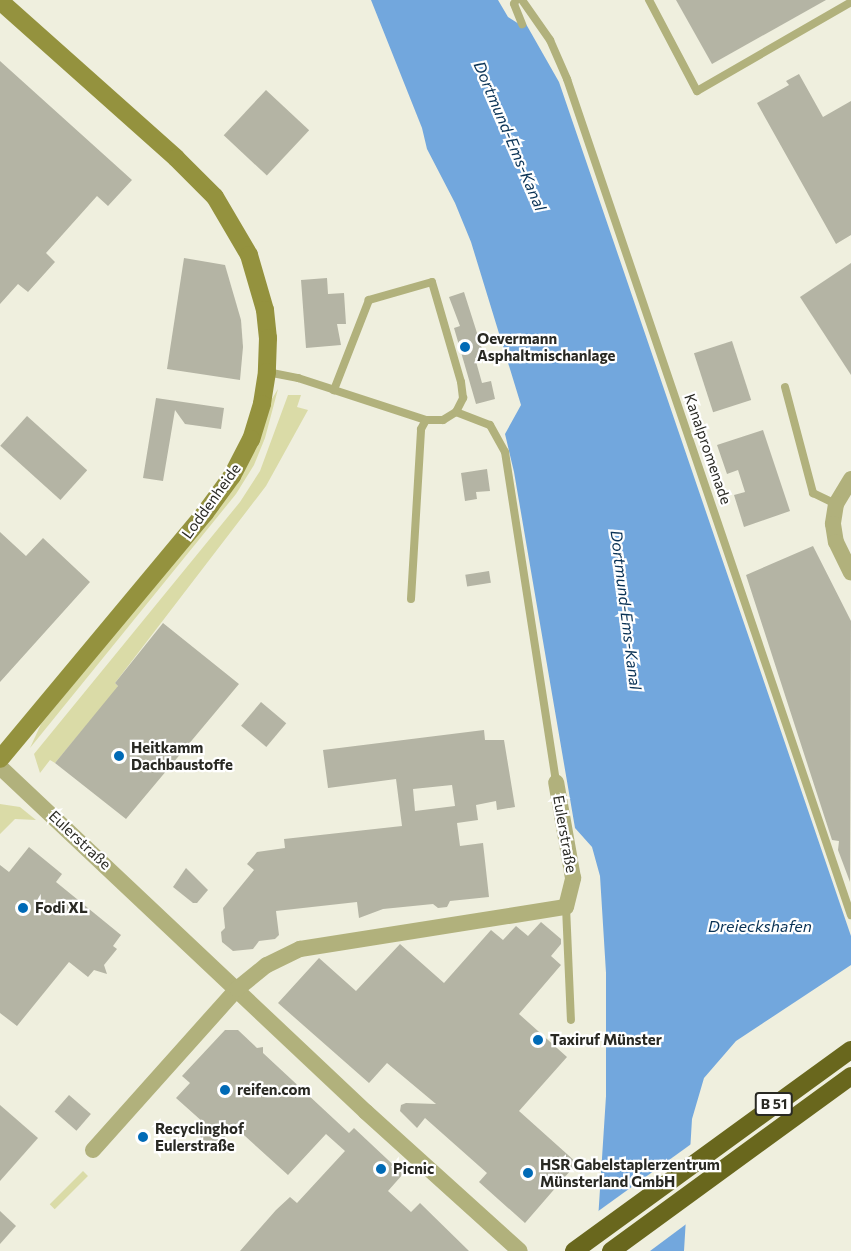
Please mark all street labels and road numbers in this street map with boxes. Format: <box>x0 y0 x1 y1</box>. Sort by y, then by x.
street label: Kanalpromenade <box>681 391 735 507</box>
street label: Loddenheide <box>178 460 244 542</box>
street label: Eulerstraße <box>549 794 581 874</box>
street label: Eulerstraße <box>45 807 115 873</box>
road number: B 51 <box>754 1093 794 1115</box>

